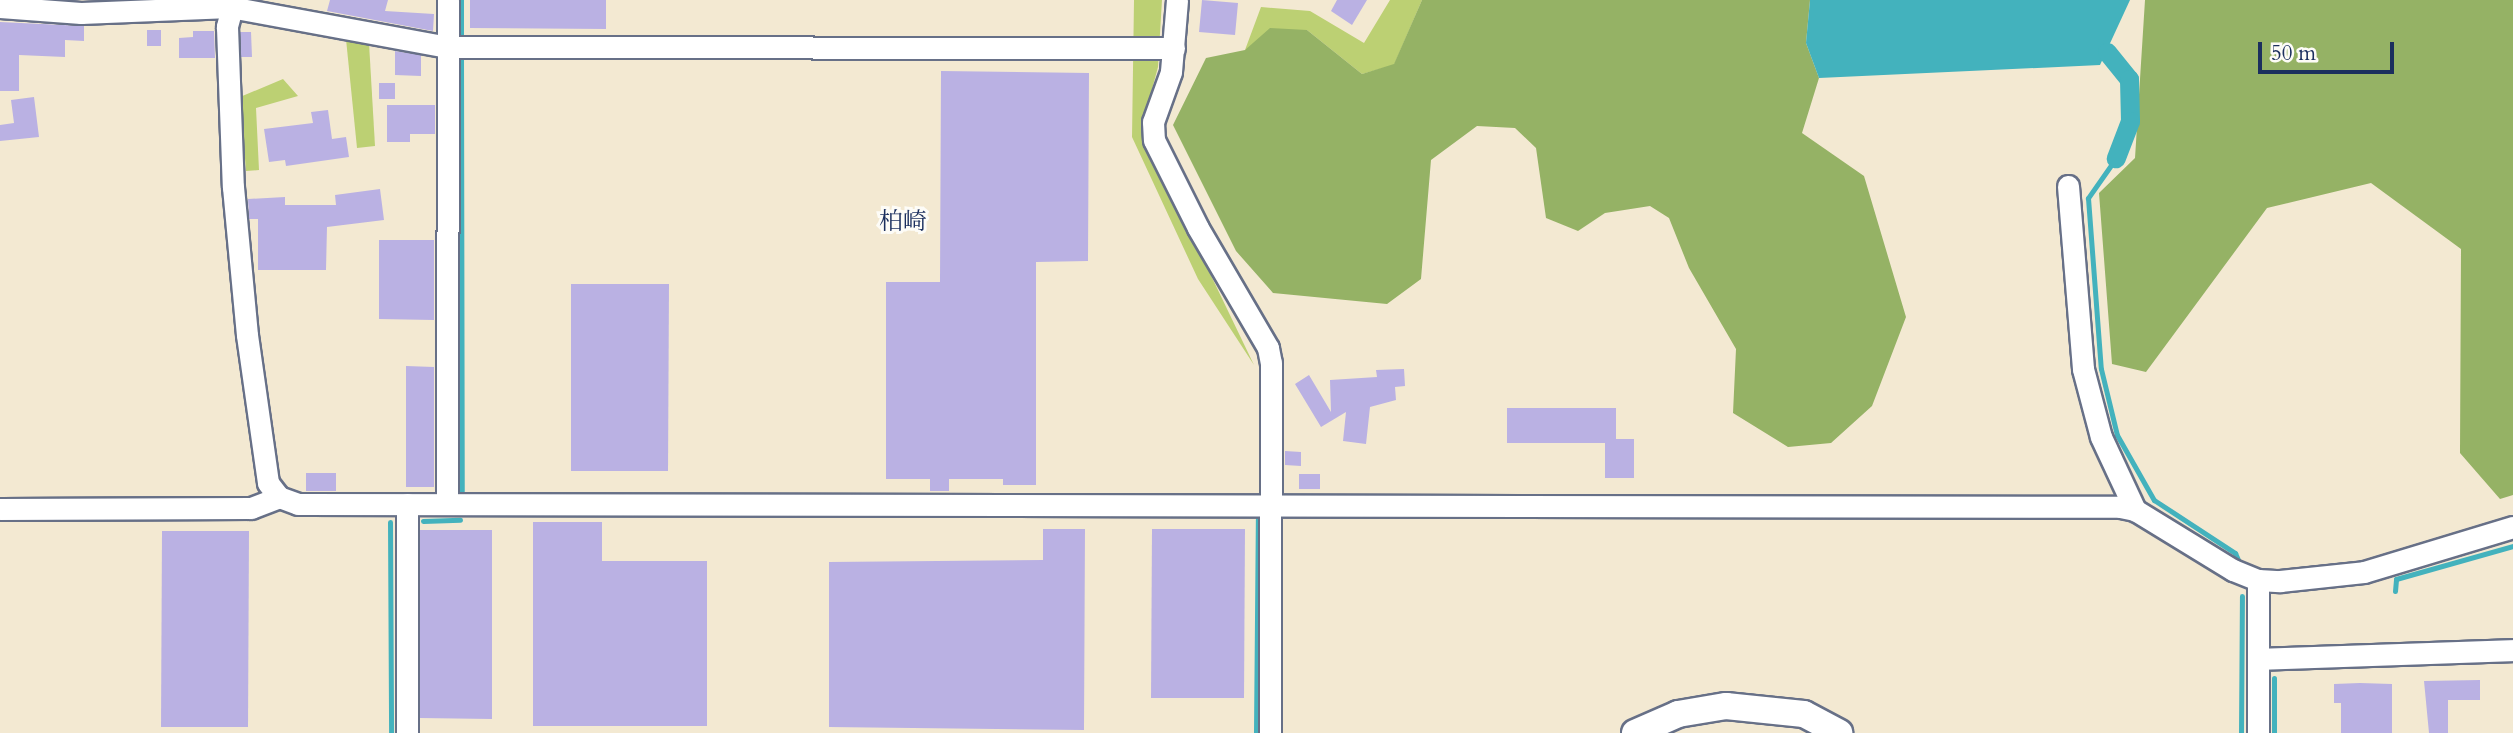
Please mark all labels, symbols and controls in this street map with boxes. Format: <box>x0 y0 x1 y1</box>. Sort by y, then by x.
scale bar <box>2261 28 2398 72</box>
text: 50 m <box>2271 39 2316 68</box>
district label: 柏崎 <box>879 208 927 236</box>

